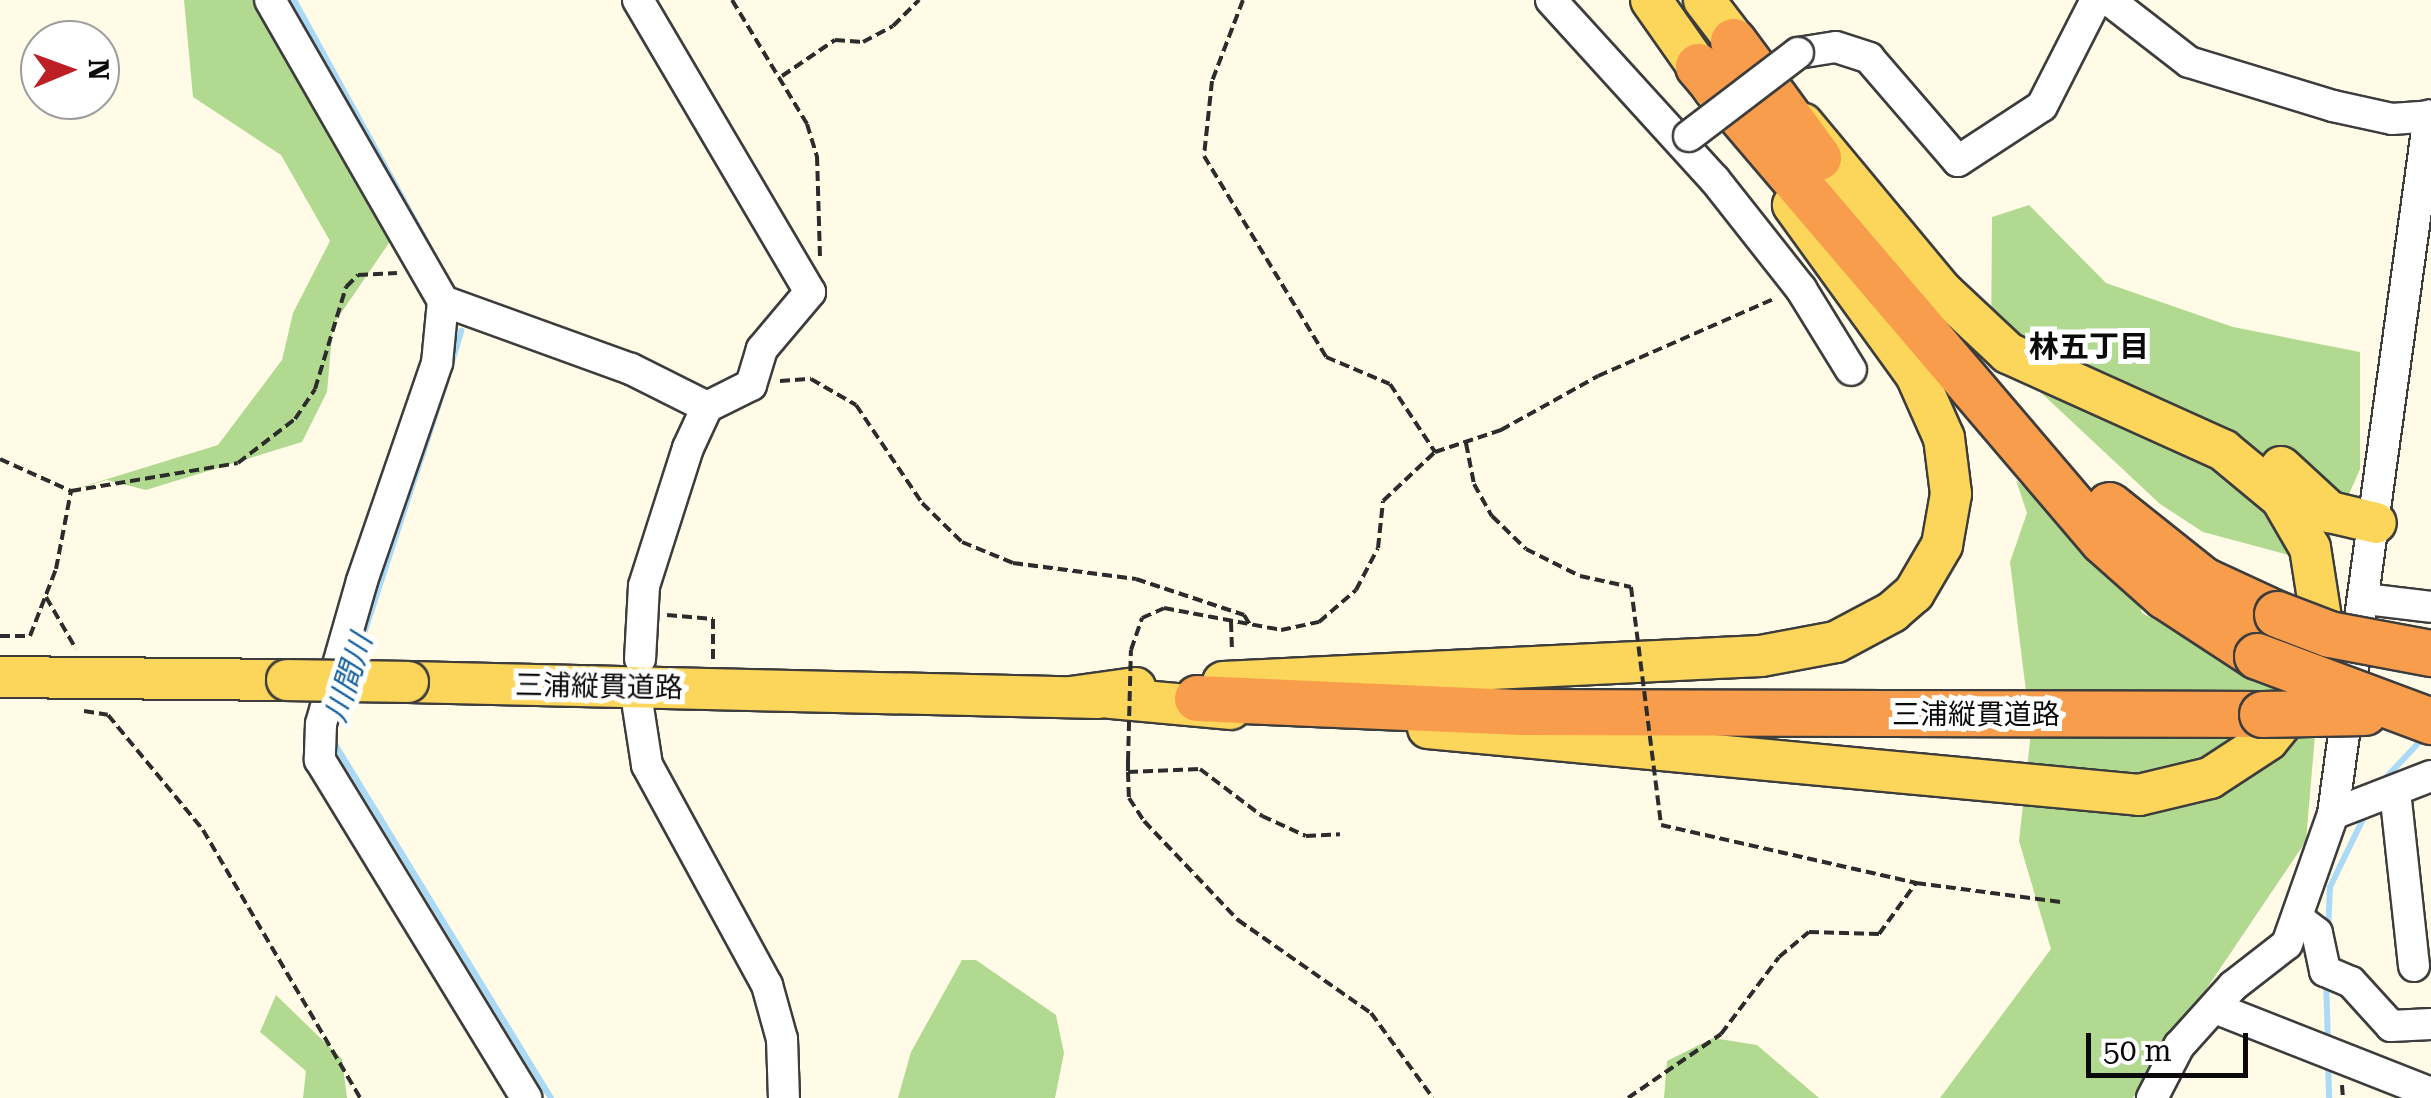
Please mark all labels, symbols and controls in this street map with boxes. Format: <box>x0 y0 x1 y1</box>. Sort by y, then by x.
north arrow <box>20 20 120 120</box>
text: N <box>82 58 115 81</box>
district label: 林五丁目 <box>2029 329 2149 365</box>
water label: 川間川 <box>318 630 380 726</box>
street label: 三浦縦貫道路 <box>515 669 683 705</box>
street label: 三浦縦貫道路 <box>1892 698 2060 732</box>
scale bar <box>2091 1013 2254 1075</box>
text: 50 m <box>2103 1033 2172 1068</box>

